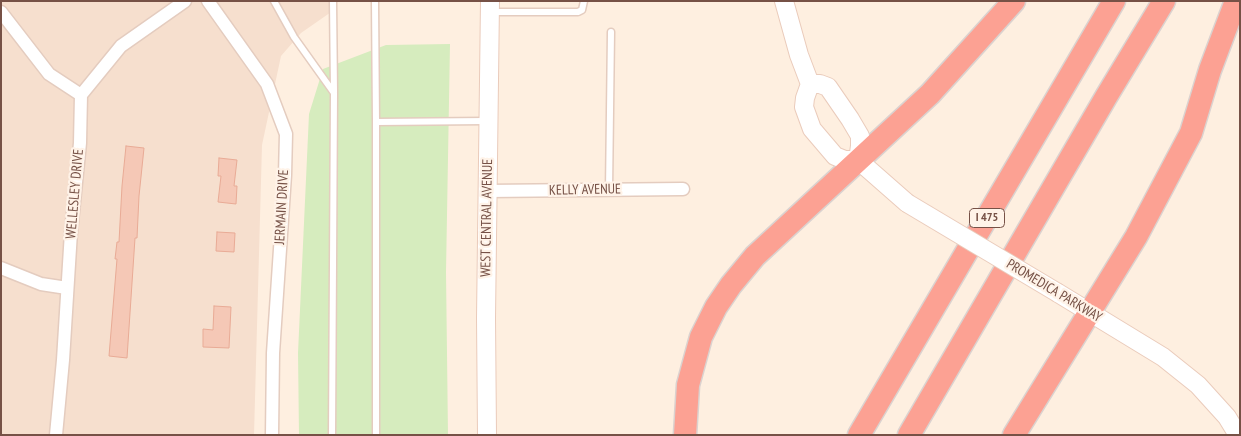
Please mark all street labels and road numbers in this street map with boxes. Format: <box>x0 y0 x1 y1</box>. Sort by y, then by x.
street label: WELLESLEY DRIVE <box>63 148 87 240</box>
street label: WEST CENTRAL AVENUE <box>478 159 496 277</box>
street label: JERMAIN DRIVE <box>272 169 292 245</box>
street label: KELLY AVENUE <box>549 181 621 199</box>
road number: I 475 <box>970 208 1004 228</box>
street label: PROMEDICA PARKWAY <box>1003 256 1105 326</box>

